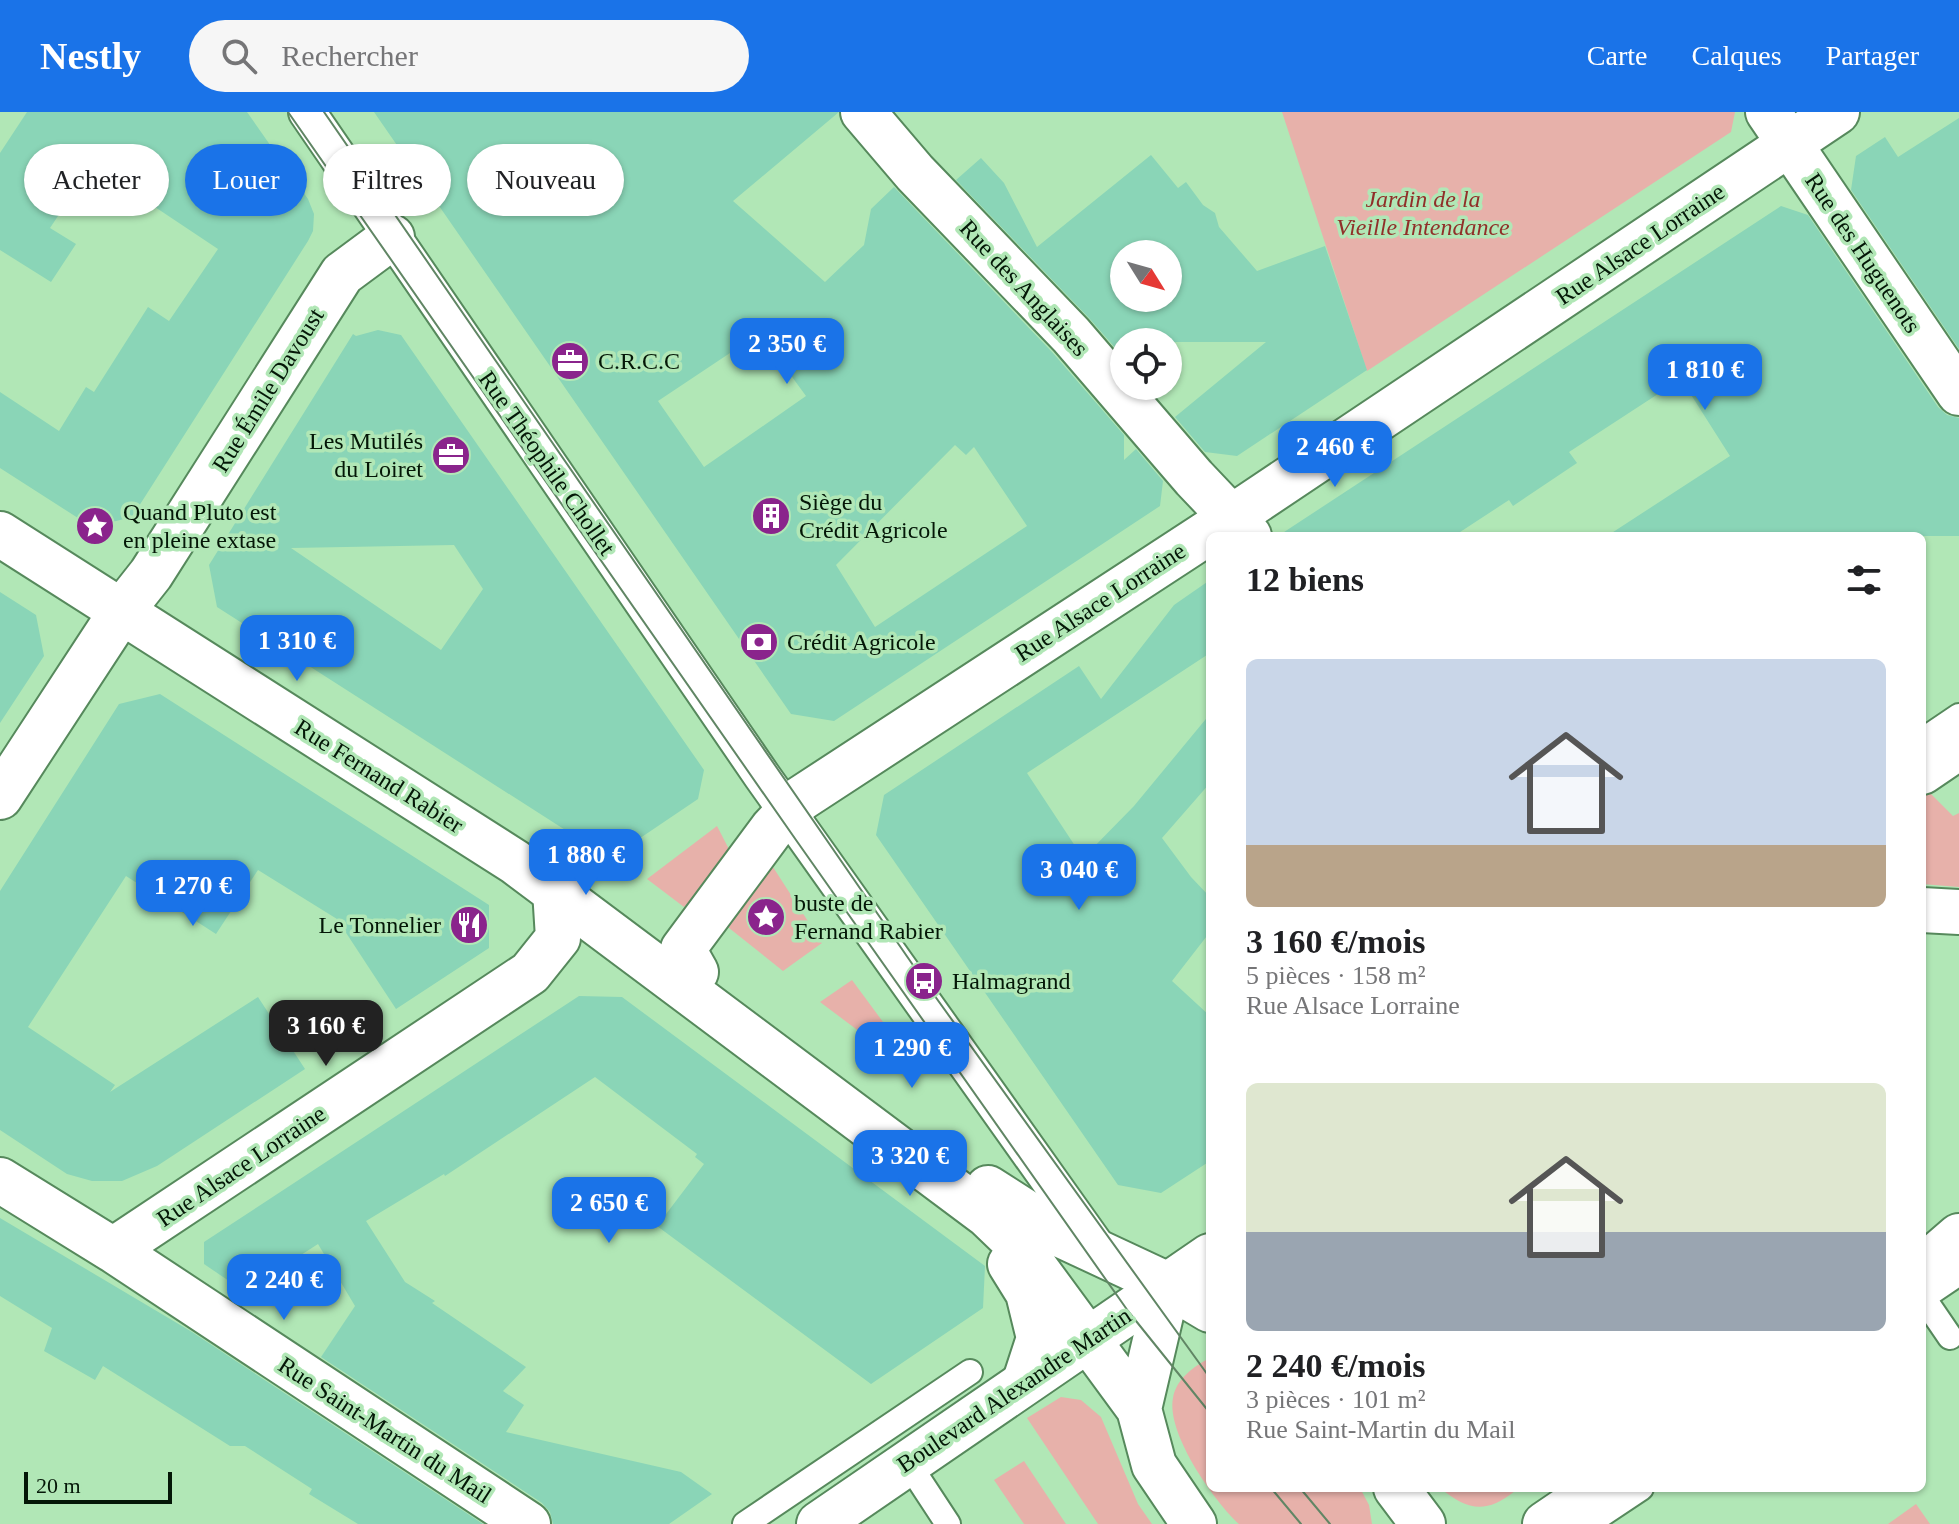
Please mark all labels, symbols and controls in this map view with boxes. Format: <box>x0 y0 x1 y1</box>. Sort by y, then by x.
search box <box>189 20 749 92</box>
icon: search <box>217 34 261 78</box>
text: Nestly <box>40 35 141 77</box>
text: Rechercher <box>281 39 418 72</box>
text: Carte <box>1587 40 1647 71</box>
text: Calques <box>1691 40 1782 71</box>
text: Partager <box>1826 40 1919 71</box>
chip: Acheter <box>24 144 169 216</box>
chip: Louer <box>185 144 307 216</box>
chip: Filtres <box>323 144 451 216</box>
chip: Nouveau <box>467 144 624 216</box>
street label: Rue des Huguenots <box>1800 168 1926 338</box>
street label: Rue Alsace Lorraine <box>1551 178 1729 310</box>
park label: Jardin de la Vieille Intendance <box>1336 186 1510 240</box>
street label: Rue des Anglaises <box>954 215 1094 361</box>
north arrow <box>1110 240 1182 312</box>
map controls <box>1110 240 1182 400</box>
street label: Rue Émile Davoust <box>207 303 329 477</box>
pin: 2 350 € <box>713 318 861 386</box>
button: locate <box>1110 328 1182 400</box>
text: 2 350 € <box>748 329 826 358</box>
office icon: C.R.C.C <box>549 340 591 382</box>
pin: 1 810 € <box>1631 344 1779 412</box>
place label: C.R.C.C <box>598 348 680 374</box>
text: 1 810 € <box>1666 355 1744 384</box>
street label: Rue Théophile Chollet <box>474 366 620 560</box>
pin: 2 460 € <box>1261 421 1409 489</box>
place label: Les Mutilés du Loiret <box>309 428 423 482</box>
text: 2 460 € <box>1296 432 1374 461</box>
office icon: Les Mutilés du Loiret <box>430 434 472 476</box>
place label: Siège du Crédit Agricole <box>799 489 948 543</box>
building icon: Siège du Crédit Agricole <box>750 495 792 537</box>
place label: Quand Pluto est en pleine extase <box>123 499 277 553</box>
place icon: Quand Pluto est en pleine extase <box>74 505 116 547</box>
street label: Rue Alsace Lorraine <box>1010 537 1190 667</box>
icon: filters <box>1842 558 1886 602</box>
text: 12 biens <box>1246 561 1364 598</box>
pin: 1 310 € <box>223 615 371 683</box>
bank icon: Crédit Agricole <box>738 621 780 663</box>
text: 1 310 € <box>258 626 336 655</box>
place label: Crédit Agricole <box>787 629 936 655</box>
icon: home <box>1494 711 1638 855</box>
street label: Rue Fernand Rabier <box>290 714 468 838</box>
pin: 1 880 € <box>512 829 660 897</box>
text: 1 880 € <box>547 840 625 869</box>
pin: 3 040 € <box>1005 844 1153 912</box>
text: 3 040 € <box>1040 855 1118 884</box>
pin: 1 270 € <box>119 860 267 928</box>
text: 1 270 € <box>154 871 232 900</box>
place label: buste de Fernand Rabier <box>794 890 943 944</box>
place icon: buste de Fernand Rabier <box>745 896 787 938</box>
restaurant icon: Le Tonnelier <box>448 904 490 946</box>
place label: Le Tonnelier <box>319 912 441 938</box>
text: 3 160 €/mois <box>1246 923 1425 960</box>
bus stop icon: Halmagrand <box>903 960 945 1002</box>
text: 5 pièces · 158 m² <box>1246 961 1426 990</box>
place label: Halmagrand <box>952 968 1071 994</box>
text: Rue Alsace Lorraine <box>1246 991 1460 1020</box>
pin: 3 160 € <box>252 1000 400 1068</box>
text: 3 160 € <box>287 1011 365 1040</box>
pin: 1 290 € <box>838 1022 986 1090</box>
text: 1 290 € <box>873 1033 951 1062</box>
street label: Rue Alsace Lorraine <box>152 1100 330 1232</box>
pin: 3 320 € <box>836 1130 984 1198</box>
icon: home <box>1494 1135 1638 1279</box>
text: 3 320 € <box>871 1141 949 1170</box>
pin: 2 650 € <box>535 1177 683 1245</box>
text: 2 650 € <box>570 1188 648 1217</box>
pin: 2 240 € <box>210 1254 358 1322</box>
text: 2 240 € <box>245 1265 323 1294</box>
street label: Boulevard Alexandre Martin <box>892 1302 1136 1478</box>
text: 2 240 €/mois <box>1246 1347 1425 1384</box>
street label: Rue Saint-Martin du Mail <box>274 1351 497 1509</box>
text: 3 pièces · 101 m² <box>1246 1385 1426 1414</box>
text: Rue Saint-Martin du Mail <box>1246 1415 1515 1444</box>
scale bar <box>24 1468 172 1504</box>
text: 20 m <box>36 1473 81 1498</box>

